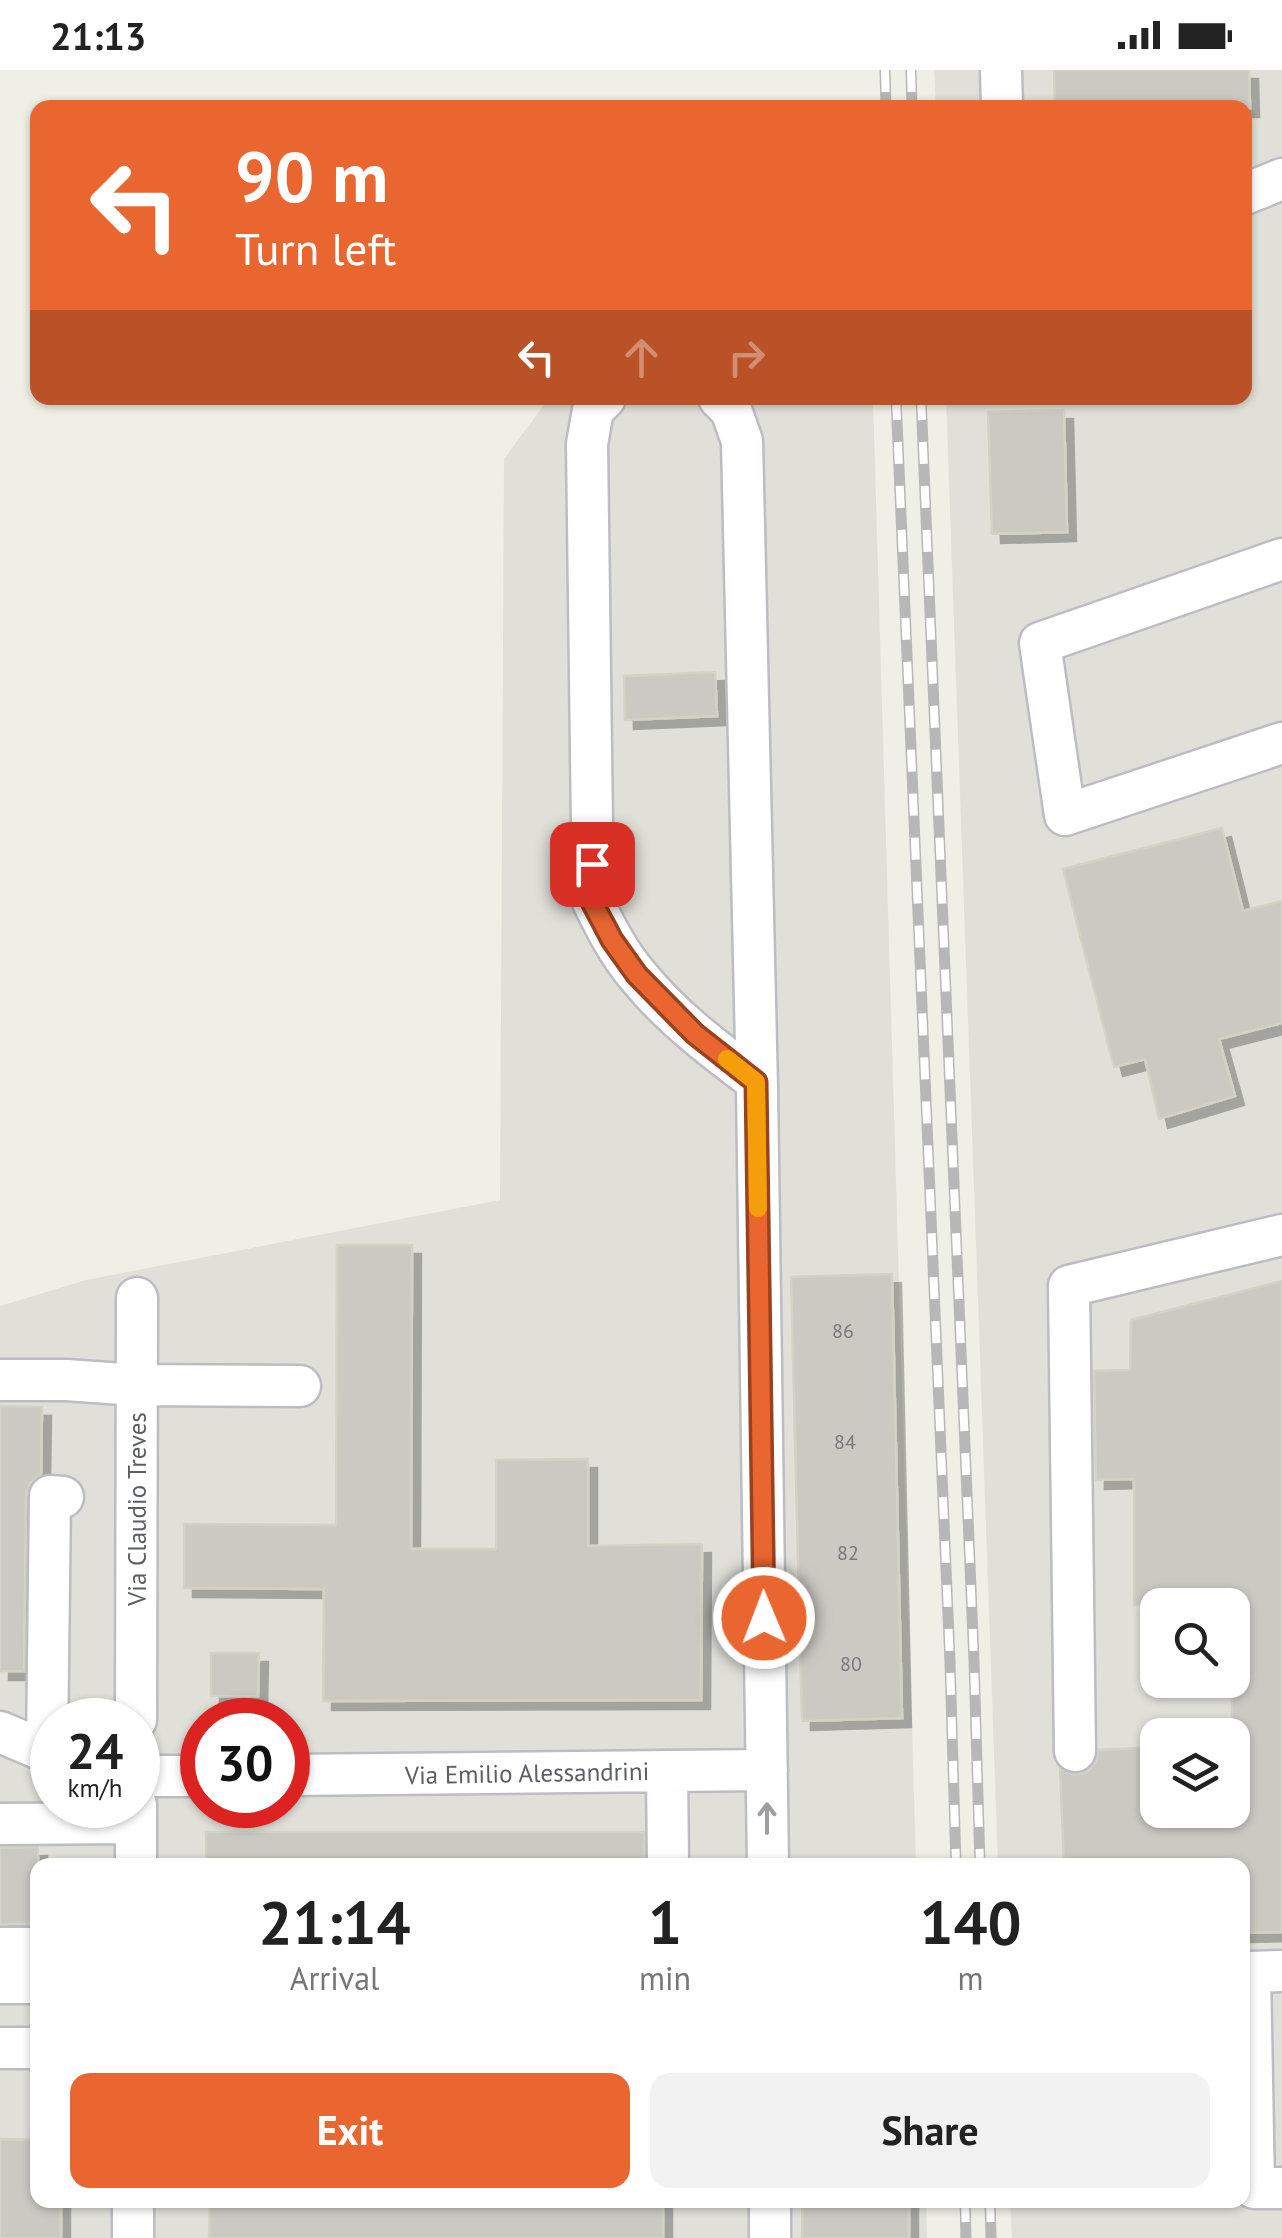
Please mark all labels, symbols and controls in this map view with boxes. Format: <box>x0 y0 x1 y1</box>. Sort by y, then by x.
text: 21:13 <box>50 11 146 60</box>
text: 90 m <box>235 131 388 221</box>
icon: left <box>70 140 200 270</box>
text: Turn left <box>235 219 396 277</box>
icon: left <box>509 330 564 385</box>
icon: ahead <box>614 330 669 385</box>
icon: right <box>719 330 774 385</box>
pin <box>550 822 635 907</box>
icon: arrive <box>565 837 620 892</box>
house number: 86 <box>832 1318 854 1344</box>
street label: Via Claudio Treves <box>121 1412 153 1607</box>
house number: 84 <box>834 1429 856 1455</box>
house number: 82 <box>837 1540 859 1566</box>
position arrow <box>712 1566 816 1670</box>
map controls <box>1140 1588 1250 1828</box>
button: search <box>1140 1588 1250 1698</box>
house number: 80 <box>840 1651 862 1677</box>
speed limit sign: 30 <box>180 1698 310 1828</box>
text: 24 <box>67 1718 123 1783</box>
button: layers <box>1140 1718 1250 1828</box>
street label: Via Emilio Alessandrini <box>404 1755 649 1791</box>
text: km/h <box>68 1772 122 1804</box>
one-way arrow <box>758 1802 776 1834</box>
text: 21:14 <box>258 1883 411 1961</box>
text: 1 <box>648 1883 682 1961</box>
text: 140 <box>920 1883 1022 1961</box>
text: Arrival <box>290 1957 379 1999</box>
text: min <box>639 1957 691 1999</box>
text: m <box>958 1957 984 1999</box>
button: Exit <box>70 2073 630 2188</box>
button: Share <box>650 2073 1210 2188</box>

